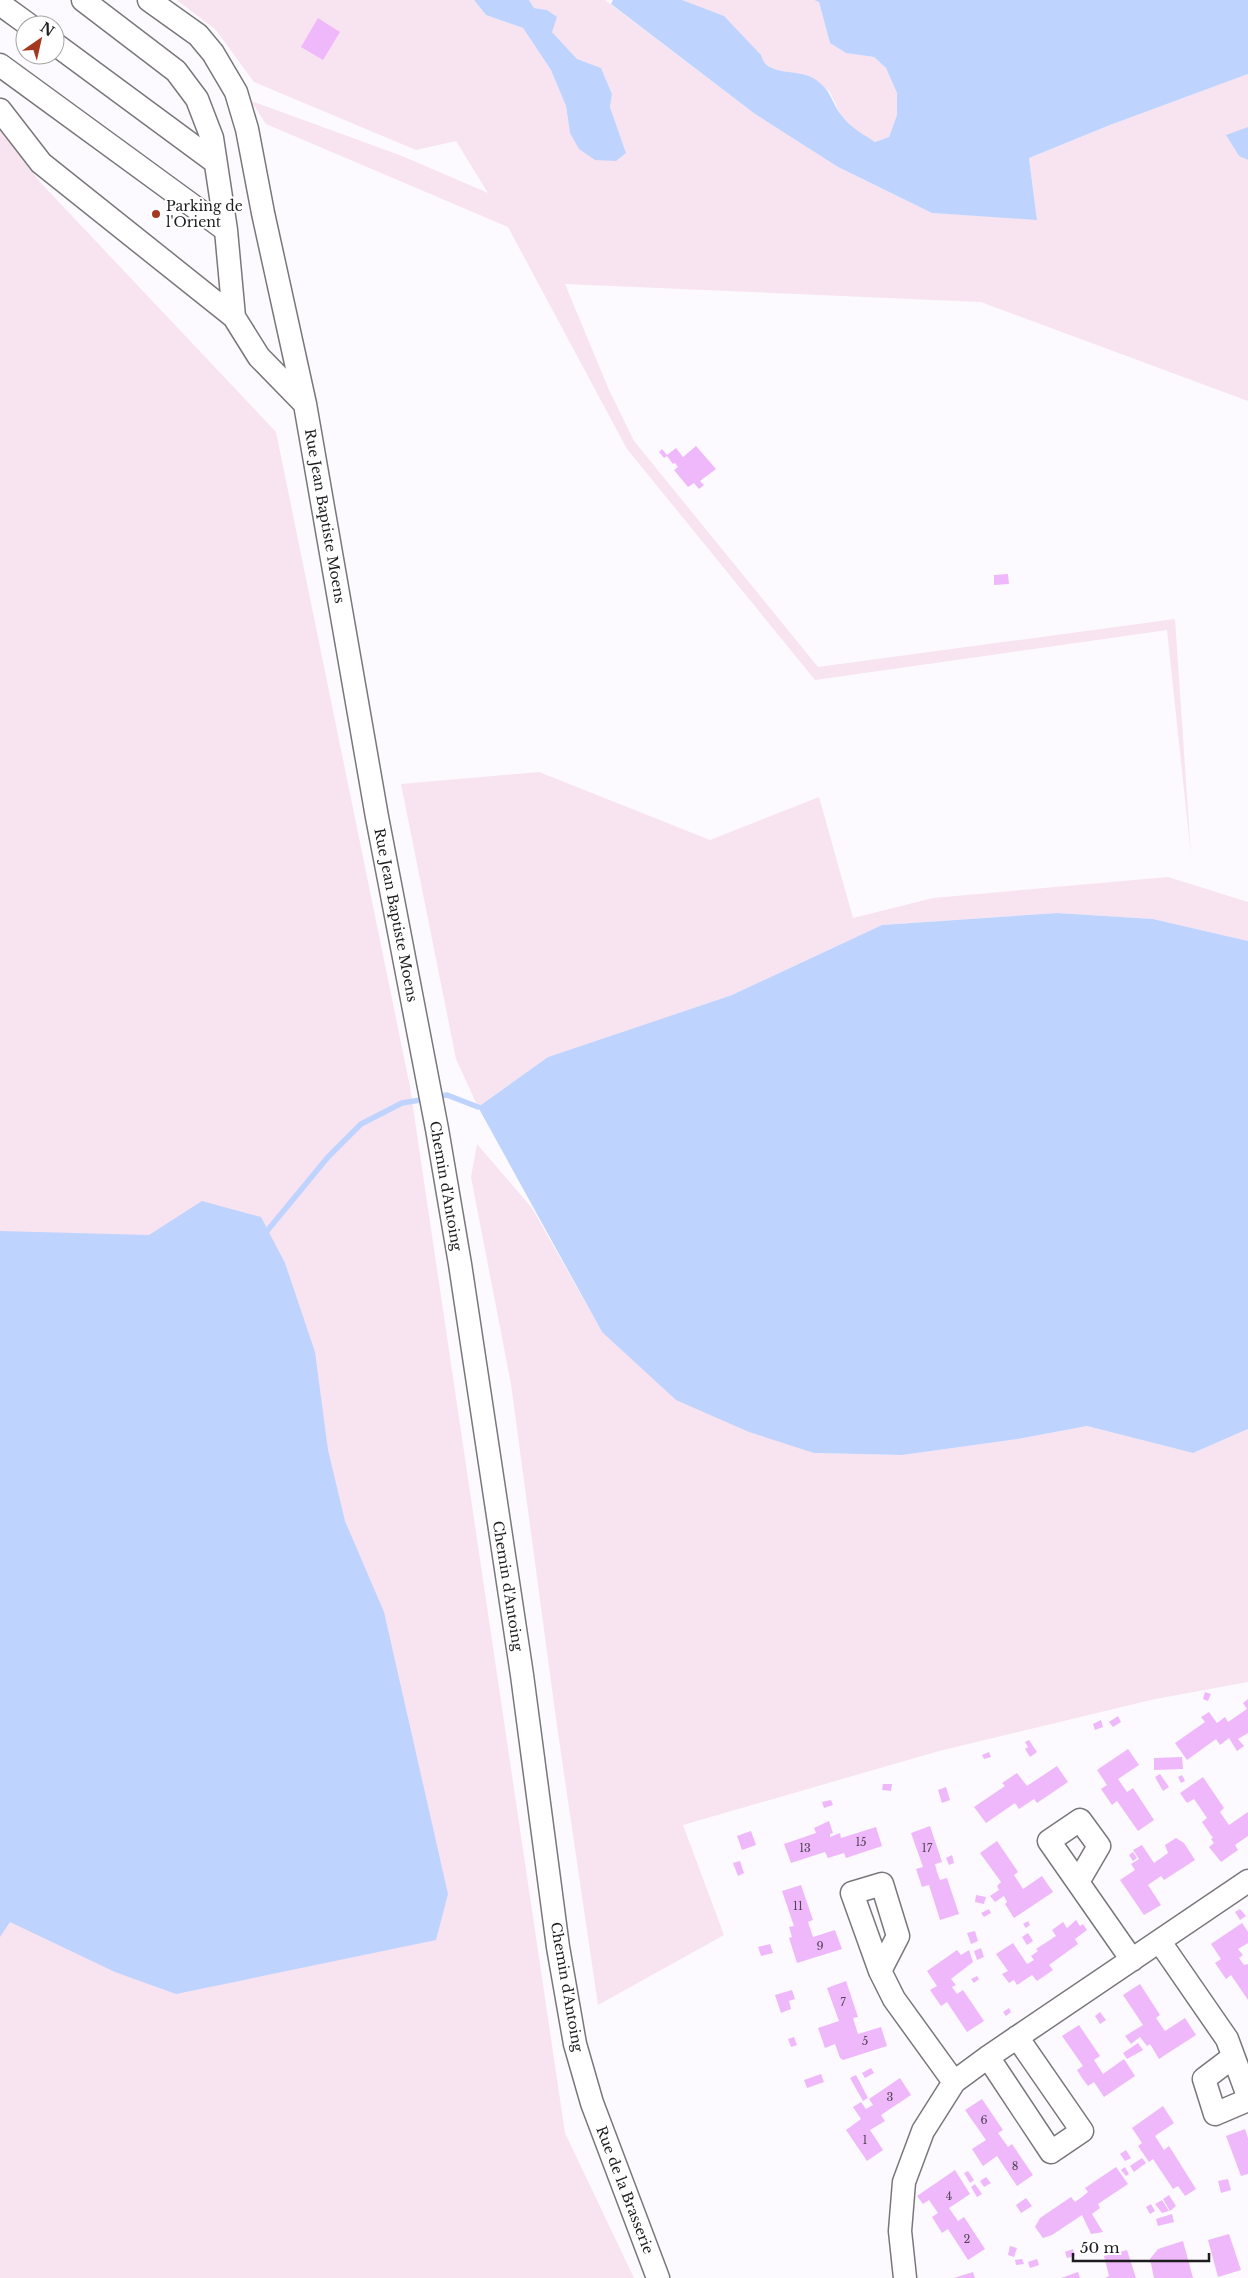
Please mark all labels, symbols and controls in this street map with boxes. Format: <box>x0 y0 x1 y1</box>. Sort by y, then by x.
north arrow <box>15 15 65 65</box>
text: N <box>37 18 58 40</box>
place label: Parking de l'Orient <box>166 197 243 231</box>
marker: Parking de l'Orient <box>150 208 162 220</box>
street label: Rue Jean Baptiste Moens <box>301 427 349 605</box>
street label: Rue Jean Baptiste Moens <box>370 826 422 1004</box>
street label: Chemin d'Antoing <box>426 1120 466 1253</box>
street label: Chemin d'Antoing <box>489 1520 527 1653</box>
house number: 15 <box>855 1835 867 1849</box>
house number: 13 <box>799 1841 811 1855</box>
house number: 17 <box>922 1841 933 1855</box>
house number: 11 <box>793 1899 803 1913</box>
street label: Chemin d'Antoing <box>547 1921 587 2054</box>
house number: 9 <box>816 1939 824 1953</box>
house number: 7 <box>840 1995 846 2009</box>
house number: 5 <box>862 2034 868 2048</box>
house number: 3 <box>887 2090 894 2104</box>
house number: 6 <box>980 2113 988 2127</box>
street label: Rue de la Brasserie <box>592 2124 658 2256</box>
house number: 1 <box>863 2133 868 2147</box>
house number: 8 <box>1012 2159 1018 2173</box>
house number: 4 <box>946 2189 952 2203</box>
scale bar <box>1073 2230 1209 2262</box>
house number: 2 <box>964 2232 971 2246</box>
text: 50 m <box>1080 2238 1120 2257</box>

